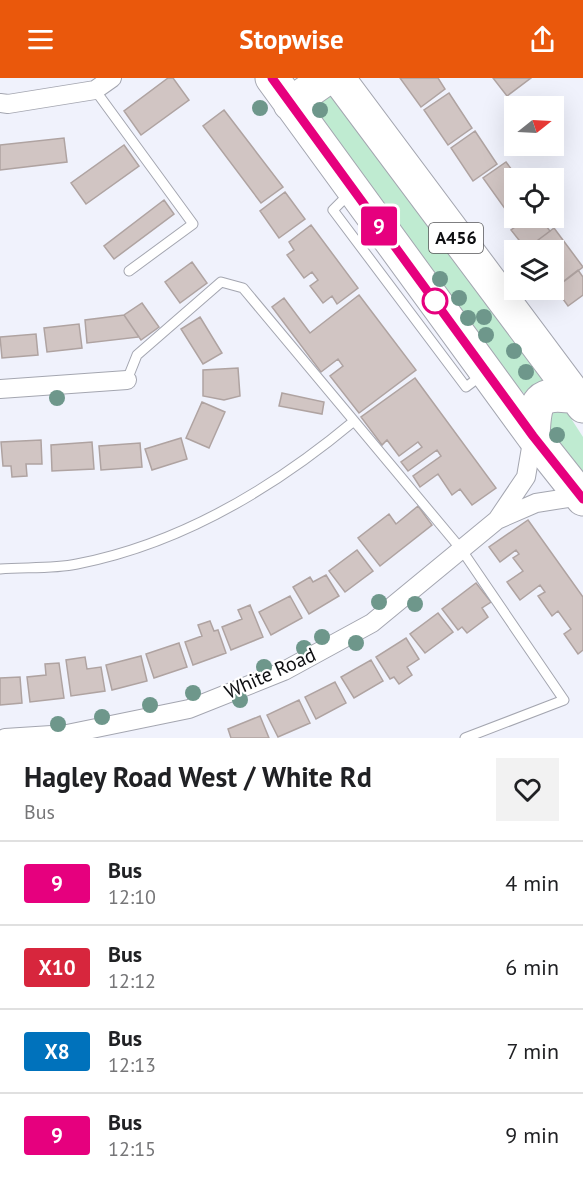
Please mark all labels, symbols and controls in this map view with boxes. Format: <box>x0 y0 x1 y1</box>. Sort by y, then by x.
text: Stopwise <box>239 22 344 56</box>
icon: menu <box>24 23 57 56</box>
icon: share <box>526 23 559 56</box>
north arrow <box>504 96 564 156</box>
map controls <box>504 96 564 300</box>
button: locate <box>504 168 564 228</box>
line badge: 9 <box>360 206 398 246</box>
text: 9 <box>373 213 385 240</box>
road number: A456 <box>429 223 483 253</box>
button: layers <box>504 240 564 300</box>
unlabelled marker <box>422 288 448 314</box>
street label: White Road <box>220 641 320 705</box>
text: Hagley Road West / White Rd <box>24 758 372 795</box>
button: heart <box>496 758 559 821</box>
text: Bus <box>24 799 55 825</box>
text: Bus <box>108 856 142 884</box>
text: 4 min <box>505 869 559 897</box>
text: 9 <box>51 870 63 897</box>
text: 12:10 <box>108 884 156 910</box>
text: Bus <box>108 940 142 968</box>
text: 6 min <box>505 953 559 981</box>
text: X10 <box>38 954 76 981</box>
text: 12:12 <box>108 968 156 994</box>
text: Bus <box>108 1024 142 1052</box>
text: 7 min <box>507 1037 559 1065</box>
text: X8 <box>44 1038 70 1065</box>
text: 12:13 <box>108 1052 156 1078</box>
text: Bus <box>108 1108 142 1136</box>
text: 9 min <box>505 1121 559 1149</box>
text: 9 <box>51 1122 63 1149</box>
text: 12:15 <box>108 1136 156 1162</box>

